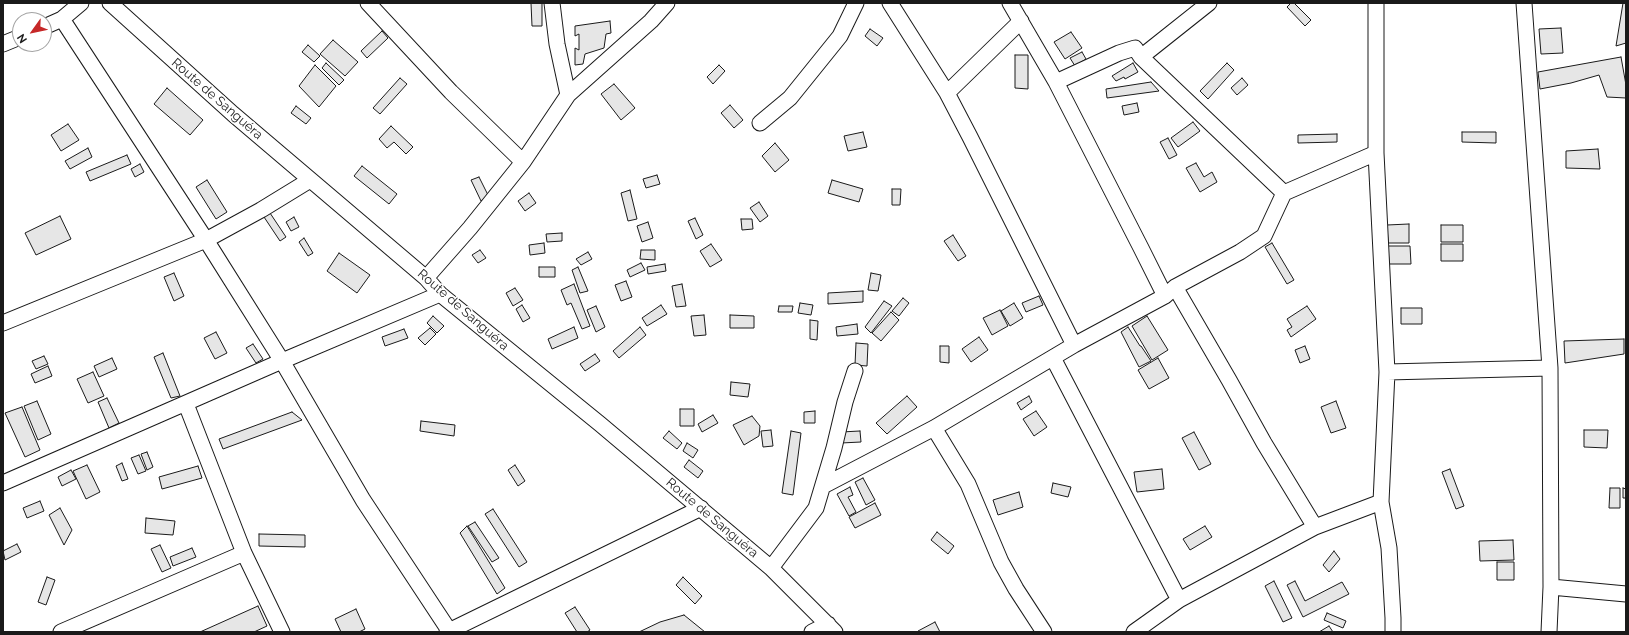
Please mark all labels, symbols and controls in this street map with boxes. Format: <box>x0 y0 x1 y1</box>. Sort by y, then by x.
north arrow <box>12 12 52 52</box>
text: N <box>15 31 30 45</box>
street label: Route de Sanguéra <box>168 55 266 143</box>
street label: Route de Sanguéra <box>414 266 512 354</box>
street label: Route de Sanguéra <box>663 475 761 561</box>

